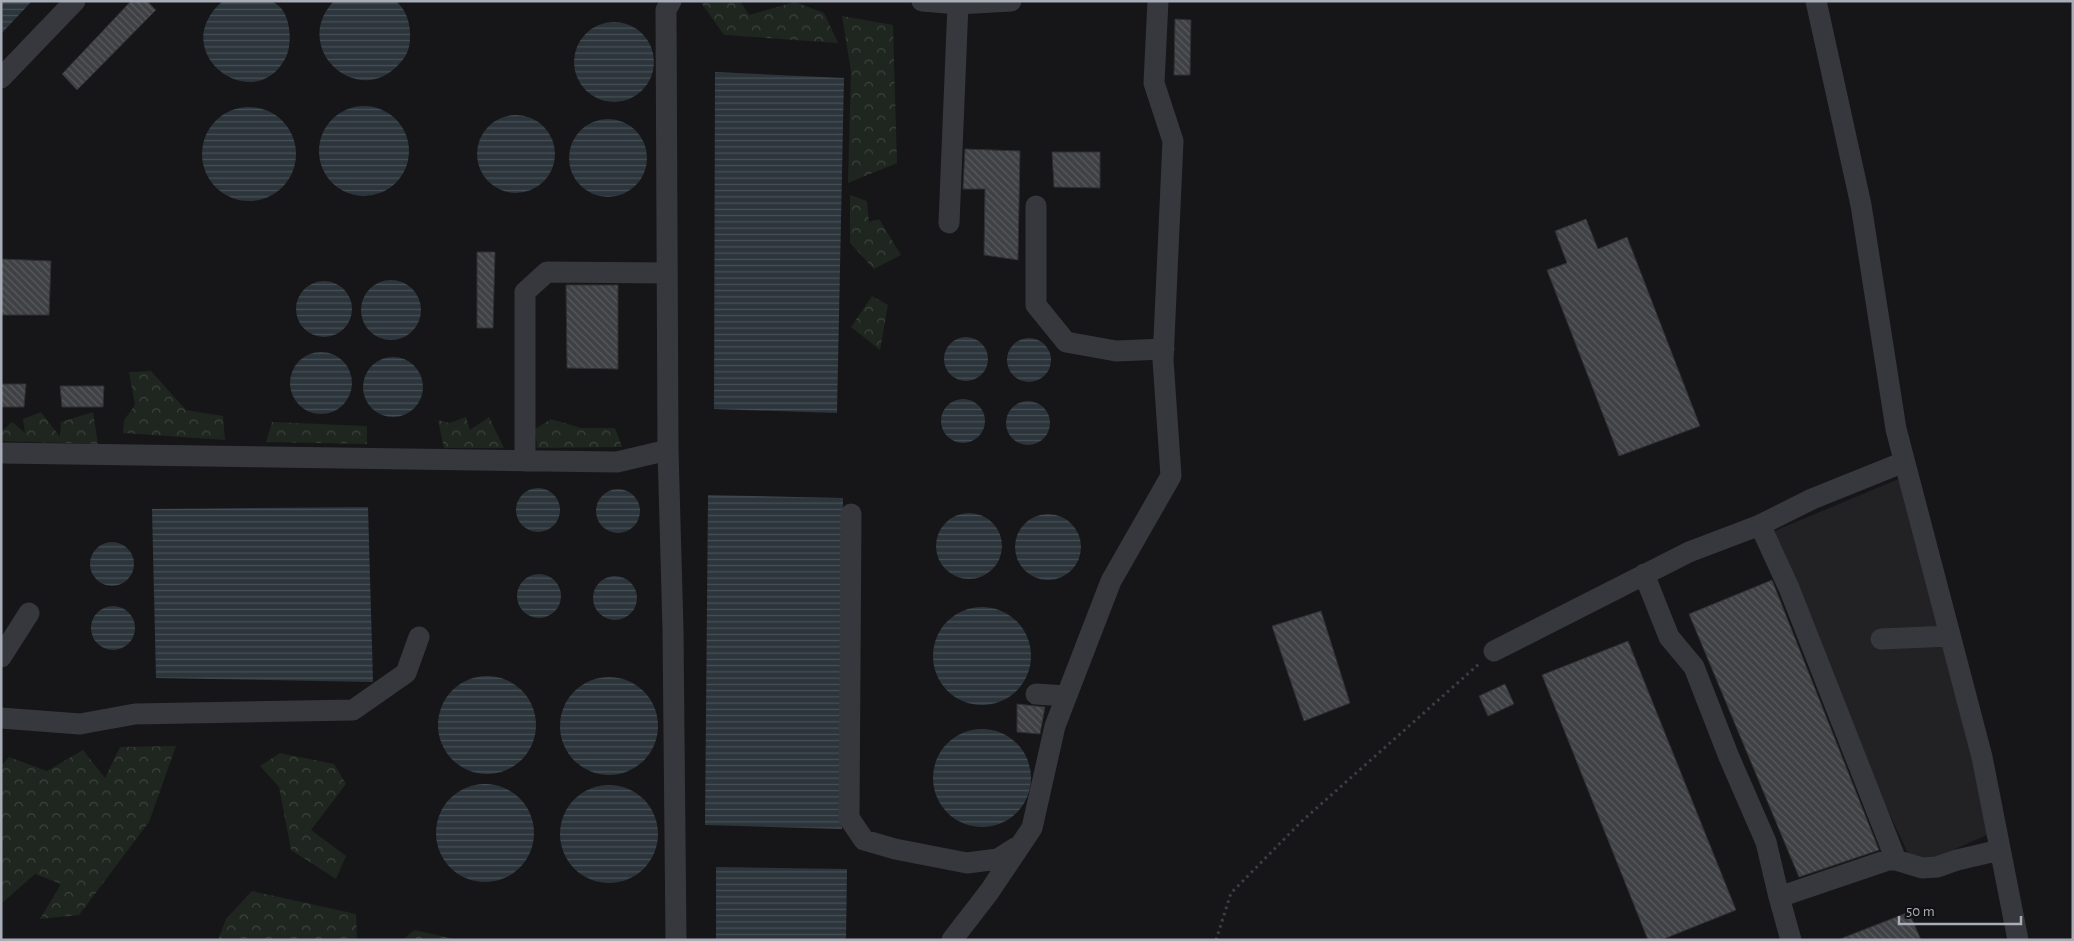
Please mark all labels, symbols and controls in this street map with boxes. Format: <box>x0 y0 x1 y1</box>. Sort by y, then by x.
scale bar <box>1899 894 2022 926</box>
text: 50 m <box>1906 904 1935 919</box>

